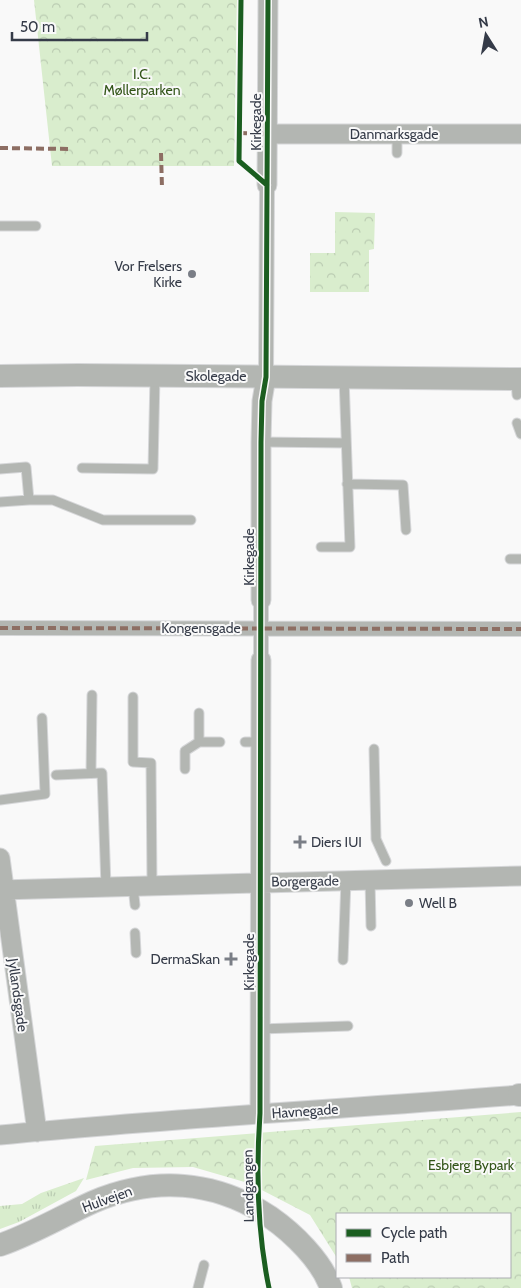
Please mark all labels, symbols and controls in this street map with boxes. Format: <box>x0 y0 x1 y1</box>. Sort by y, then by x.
scale bar <box>12 10 148 42</box>
north arrow <box>461 10 511 60</box>
text: N <box>477 12 490 32</box>
text: 50 m <box>20 18 55 36</box>
park label: I.C. Møllerparken <box>104 65 181 99</box>
street label: Kirkegade <box>247 93 265 151</box>
street label: Danmarksgade <box>350 125 438 143</box>
place label: Vor Frelsers Kirke <box>114 257 182 291</box>
marker: Vor Frelsers Kirke <box>186 268 198 280</box>
street label: Skolegade <box>186 367 246 385</box>
street label: Kirkegade <box>240 528 258 586</box>
street label: Kongensgade <box>161 619 241 637</box>
place label: Diers IUI <box>311 833 362 851</box>
marker: Diers IUI <box>293 835 307 849</box>
street label: Borgergade <box>271 871 339 891</box>
place label: Well B <box>419 894 457 912</box>
marker: Well B <box>403 897 415 909</box>
street label: Kirkegade <box>240 933 258 991</box>
place label: DermaSkan <box>151 950 220 968</box>
marker: DermaSkan <box>224 952 238 966</box>
street label: Jyllandsgade <box>4 956 32 1033</box>
street label: Havnegade <box>271 1100 339 1122</box>
street label: Landgangen <box>238 1149 258 1223</box>
park label: Esbjerg Bypark <box>428 1156 515 1174</box>
street label: Hulvejen <box>79 1182 135 1216</box>
legend <box>336 1213 511 1278</box>
text: Cycle path <box>381 1224 447 1242</box>
text: Path <box>381 1249 410 1267</box>

